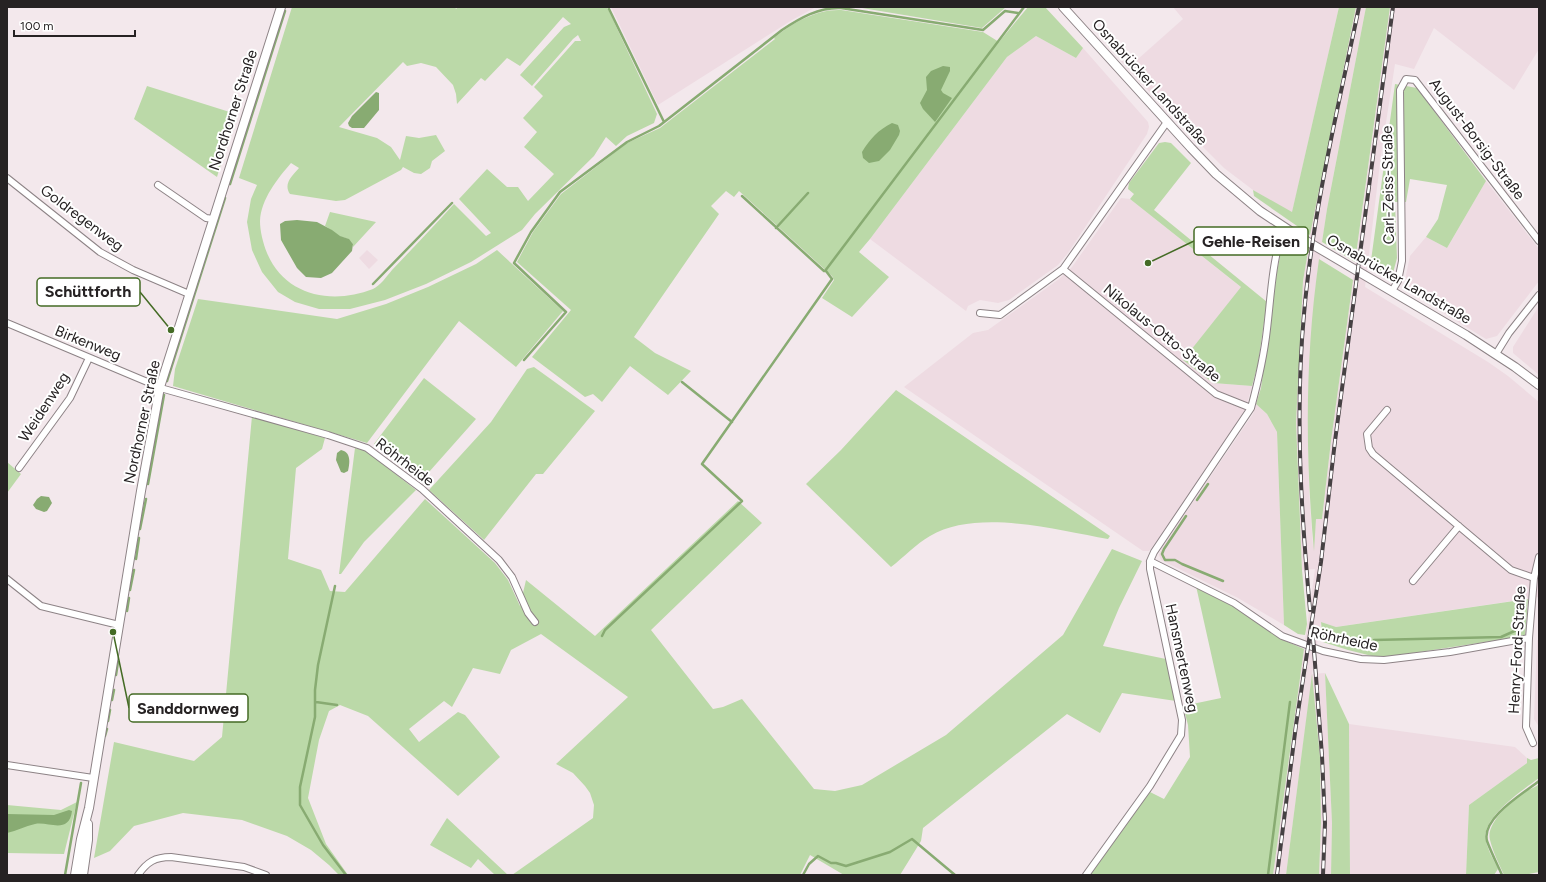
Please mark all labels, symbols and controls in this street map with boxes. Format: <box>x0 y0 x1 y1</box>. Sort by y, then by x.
scale bar <box>14 12 135 38</box>
street label: Osnabrücker Landstraße <box>1089 15 1211 149</box>
text: 100 m <box>20 19 54 33</box>
street label: Nordhorner Straße <box>205 47 261 173</box>
street label: August-Borsig-Straße <box>1425 75 1529 203</box>
street label: Carl-Zeiss-Straße <box>1378 125 1398 245</box>
street label: Goldregenweg <box>37 181 127 255</box>
callout: Gehle-Reisen <box>1194 227 1308 255</box>
street label: Osnabrücker Landstraße <box>1324 230 1474 328</box>
text: Gehle-Reisen <box>1202 232 1300 251</box>
callout: Schüttforth <box>37 278 140 306</box>
street label: Nikolaus-Otto-Straße <box>1100 280 1224 386</box>
text: Schüttforth <box>45 282 131 301</box>
street label: Birkenweg <box>52 322 124 364</box>
street label: Nordhorner Straße <box>120 359 164 485</box>
street label: Weidenweg <box>15 369 73 445</box>
street label: Röhrheide <box>372 434 438 490</box>
street label: Henry-Ford-Straße <box>1505 586 1529 714</box>
street label: Hansmertenweg <box>1162 602 1202 714</box>
street label: Röhrheide <box>1309 623 1379 655</box>
callout: Sanddornweg <box>129 694 248 722</box>
text: Sanddornweg <box>137 699 239 718</box>

